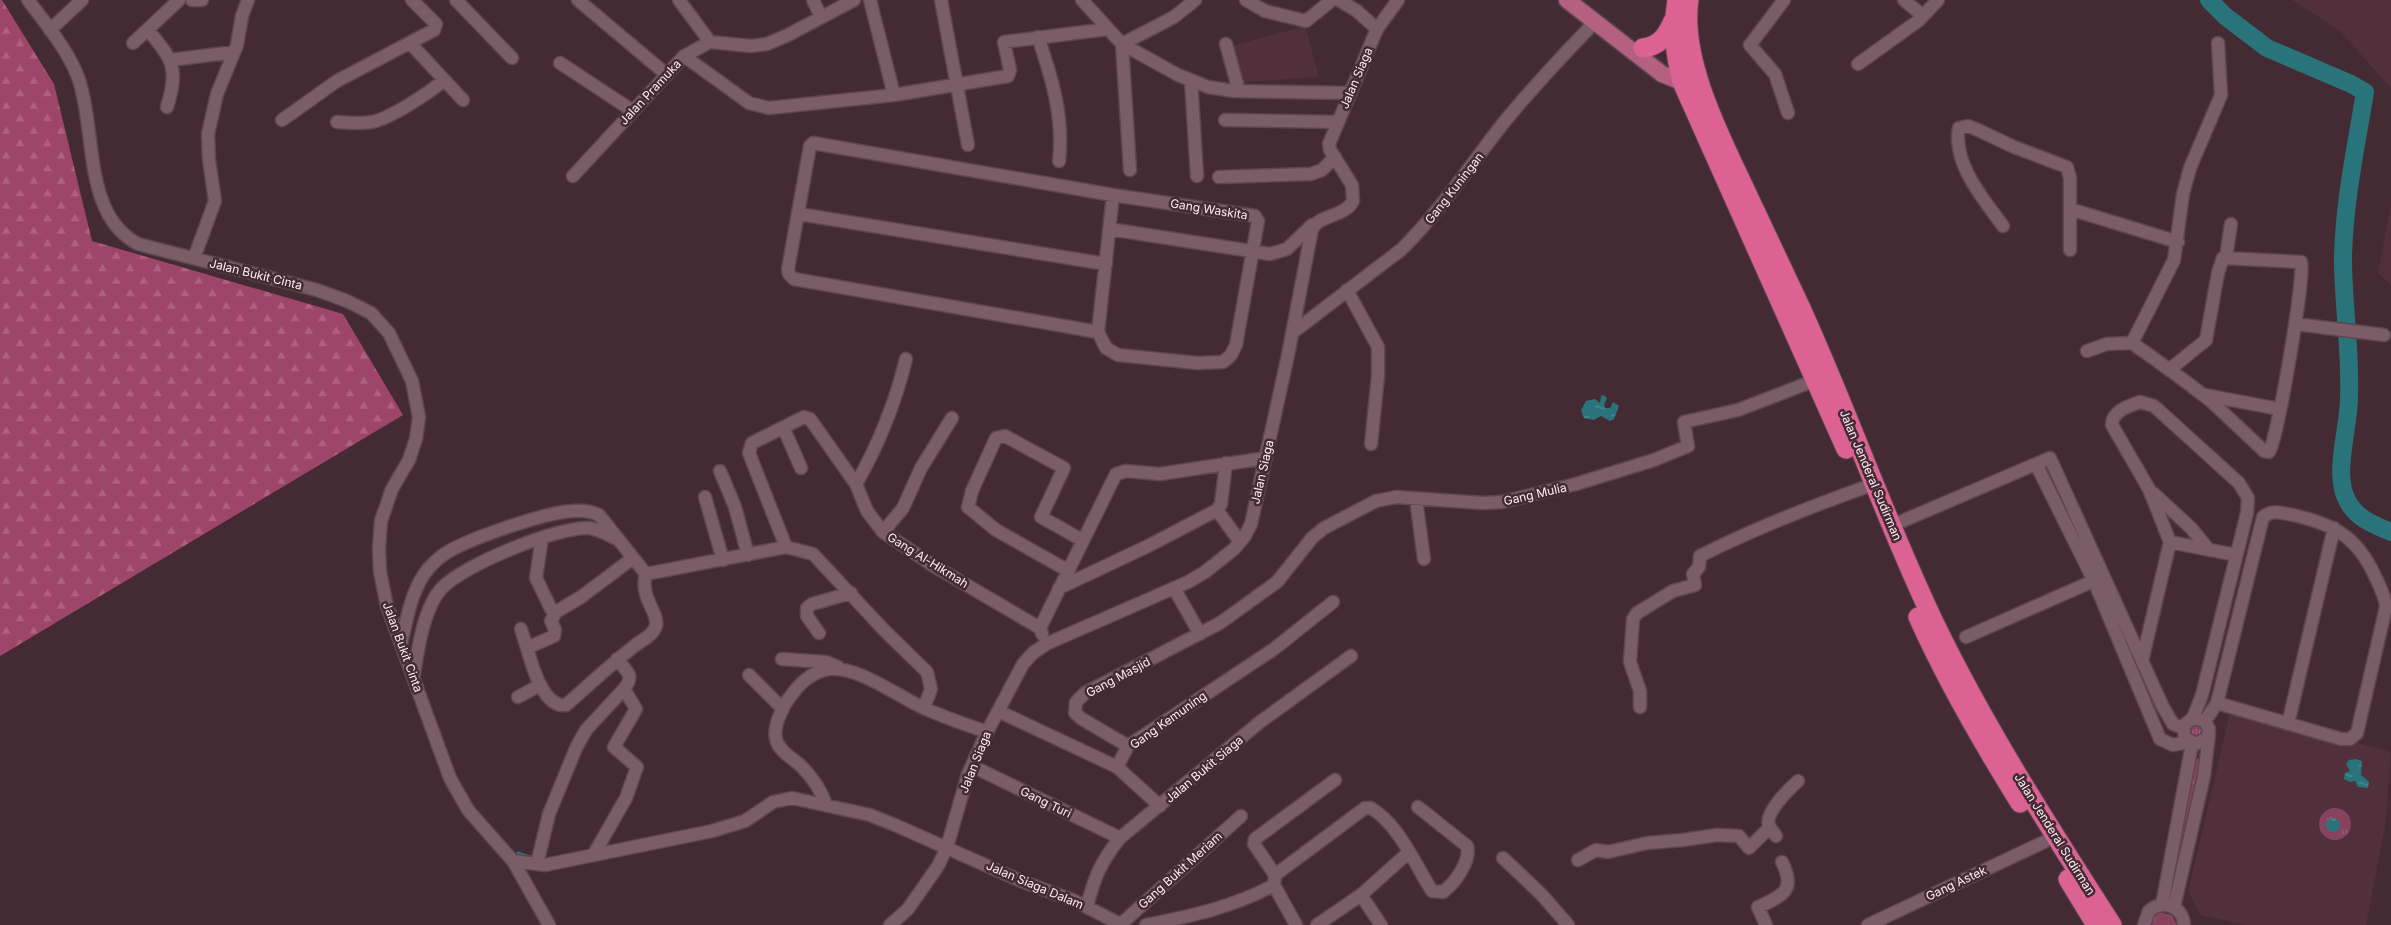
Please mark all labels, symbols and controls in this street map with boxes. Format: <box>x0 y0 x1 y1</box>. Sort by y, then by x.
street label: Jalan Siaga <box>1336 45 1376 111</box>
street label: Jalan Pramuka <box>616 56 684 128</box>
street label: Gang Kuningan <box>1421 149 1487 227</box>
street label: Gang Waskita <box>1169 195 1249 223</box>
street label: Jalan Bukit Cinta <box>208 255 304 293</box>
street label: Jalan Jenderal Sudirman <box>1837 407 1905 543</box>
street label: Jalan Siaga <box>1247 439 1277 505</box>
street label: Gang Mulia <box>1502 479 1568 509</box>
street label: Gang Al-Hikmah <box>885 529 971 591</box>
street label: Jalan Bukit Cinta <box>380 600 426 694</box>
street label: Gang Masjid <box>1083 654 1153 700</box>
street label: Gang Kemuning <box>1127 688 1209 752</box>
street label: Jalan Siaga <box>956 729 994 795</box>
street label: Jalan Bukit Siaga <box>1162 732 1246 806</box>
street label: Jalan Jenderal Sudirman <box>2011 770 2099 898</box>
street label: Gang Turi <box>1018 783 1074 821</box>
street label: Gang Bukit Meriam <box>1135 828 1225 912</box>
street label: Jalan Siaga Dalam <box>984 858 1086 912</box>
street label: Gang Astek <box>1923 862 1989 904</box>

